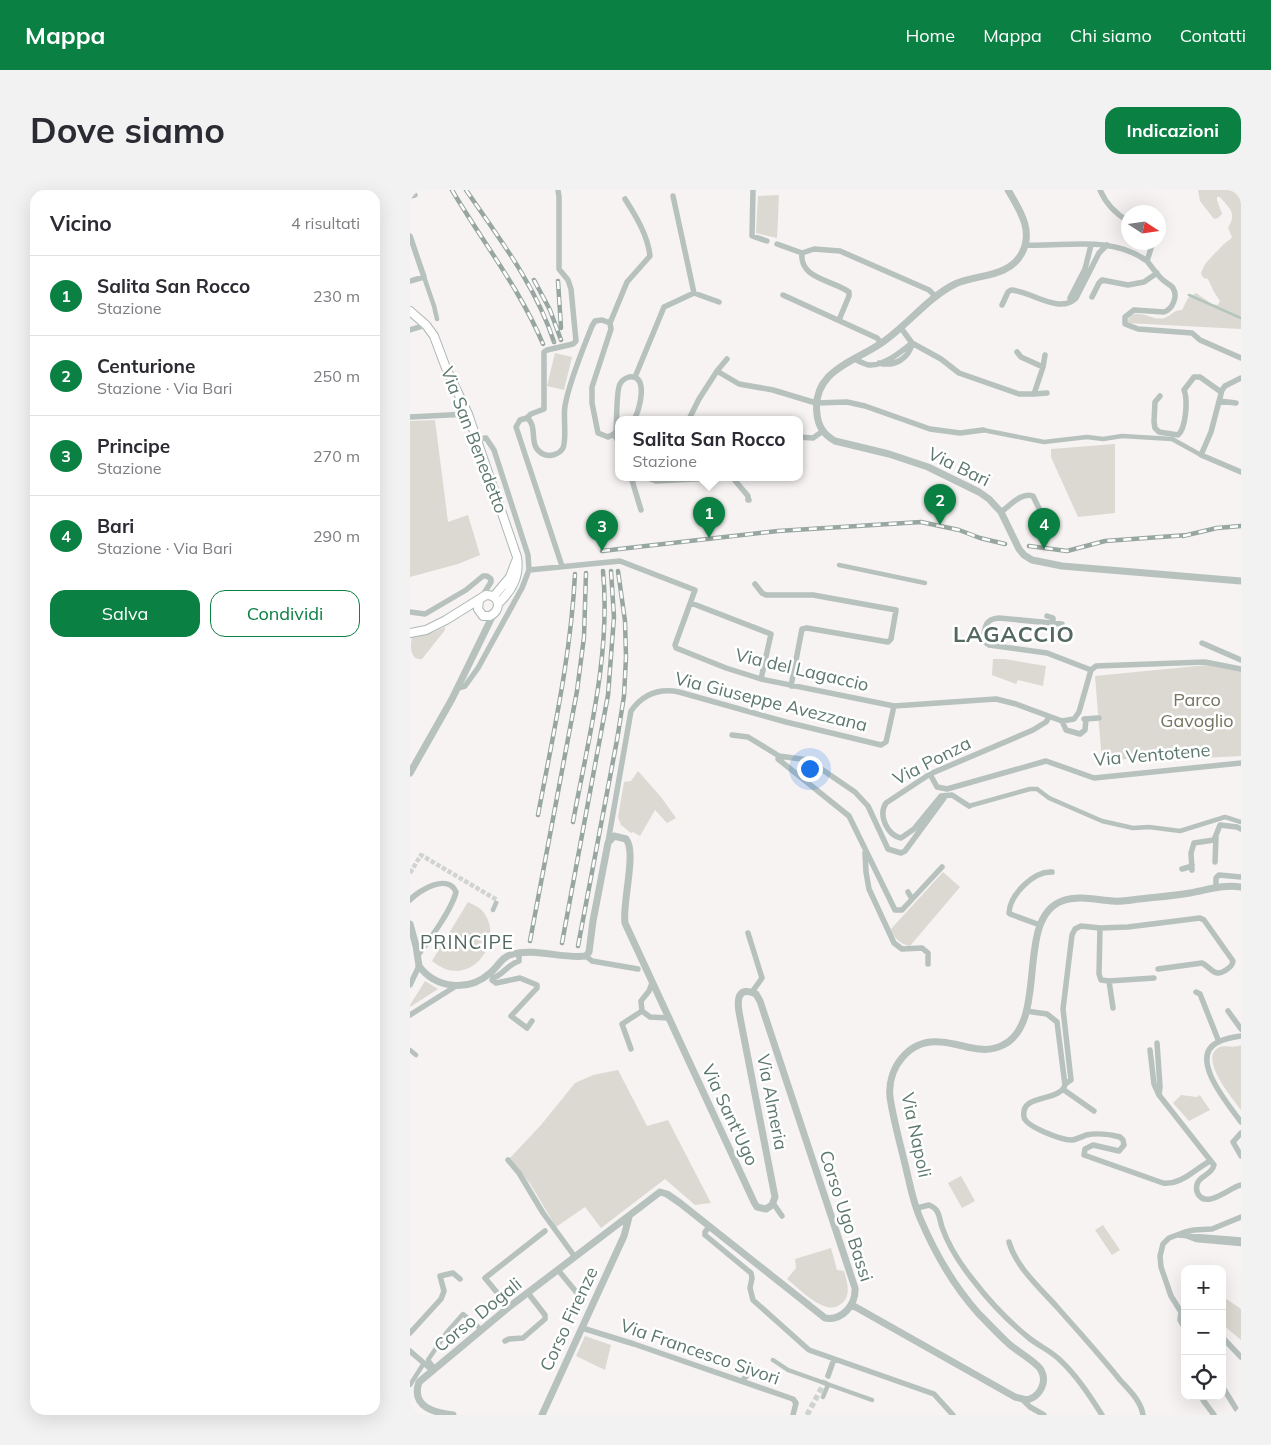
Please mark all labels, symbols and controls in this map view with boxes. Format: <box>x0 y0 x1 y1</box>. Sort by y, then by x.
text: Mappa <box>25 20 105 50</box>
text: Home <box>905 24 955 47</box>
text: Mappa <box>983 24 1042 47</box>
text: Chi siamo <box>1070 24 1152 47</box>
text: Contatti <box>1180 24 1246 47</box>
button: Indicazioni <box>1105 107 1241 154</box>
text: Dove siamo <box>30 108 225 152</box>
north arrow <box>1121 205 1166 250</box>
text: Vicino <box>50 210 112 236</box>
text: 4 risultati <box>291 213 360 233</box>
text: Salita San Rocco <box>97 274 250 298</box>
text: 1 <box>61 286 71 306</box>
text: 230 m <box>313 286 360 306</box>
text: Stazione <box>97 298 161 318</box>
text: Centurione <box>97 354 195 378</box>
street label: Via San Benedetto <box>436 363 513 516</box>
text: 2 <box>61 366 71 386</box>
text: 250 m <box>313 366 360 386</box>
text: Stazione · Via Bari <box>97 378 232 398</box>
popup <box>615 416 803 481</box>
text: Salita San Rocco <box>632 427 786 451</box>
text: Principe <box>97 434 170 458</box>
street label: Via Bari <box>924 442 994 491</box>
text: 3 <box>61 446 71 466</box>
text: 270 m <box>313 446 360 466</box>
text: Stazione <box>632 451 697 471</box>
text: Stazione <box>97 458 161 478</box>
pin: 2 <box>924 484 956 525</box>
pin: 1 <box>693 497 725 538</box>
pin: 4 <box>1028 508 1060 549</box>
pin: 3 <box>586 510 618 551</box>
text: Bari <box>97 514 134 538</box>
text: 4 <box>61 526 71 546</box>
text: 290 m <box>313 526 360 546</box>
text: Stazione · Via Bari <box>97 538 232 558</box>
button: Salva <box>50 590 200 637</box>
button: Condividi <box>210 590 360 637</box>
district label: LAGACCIO <box>953 620 1075 648</box>
street label: Via del Lagaccio <box>733 643 871 696</box>
street label: Via Giuseppe Avezzana <box>672 666 870 737</box>
park label: Parco Gavoglio <box>1160 688 1234 732</box>
street label: Via Ponza <box>889 731 975 790</box>
street label: Via Ventotene <box>1093 738 1211 771</box>
your location <box>797 756 823 782</box>
district label: PRINCIPE <box>420 930 514 954</box>
street label: Via Almeria <box>752 1052 793 1152</box>
street label: Via Sant'Ugo <box>697 1060 764 1169</box>
street label: Via Napoli <box>896 1090 937 1179</box>
street label: Corso Ugo Bassi <box>814 1147 878 1284</box>
street label: Corso Firenze <box>534 1263 603 1375</box>
map controls <box>1181 1265 1226 1400</box>
button: + <box>1181 1265 1226 1310</box>
street label: Corso Dogali <box>429 1272 526 1357</box>
button: − <box>1181 1310 1226 1355</box>
street label: Via Francesco Sivori <box>617 1313 783 1390</box>
button: locate <box>1181 1355 1226 1400</box>

